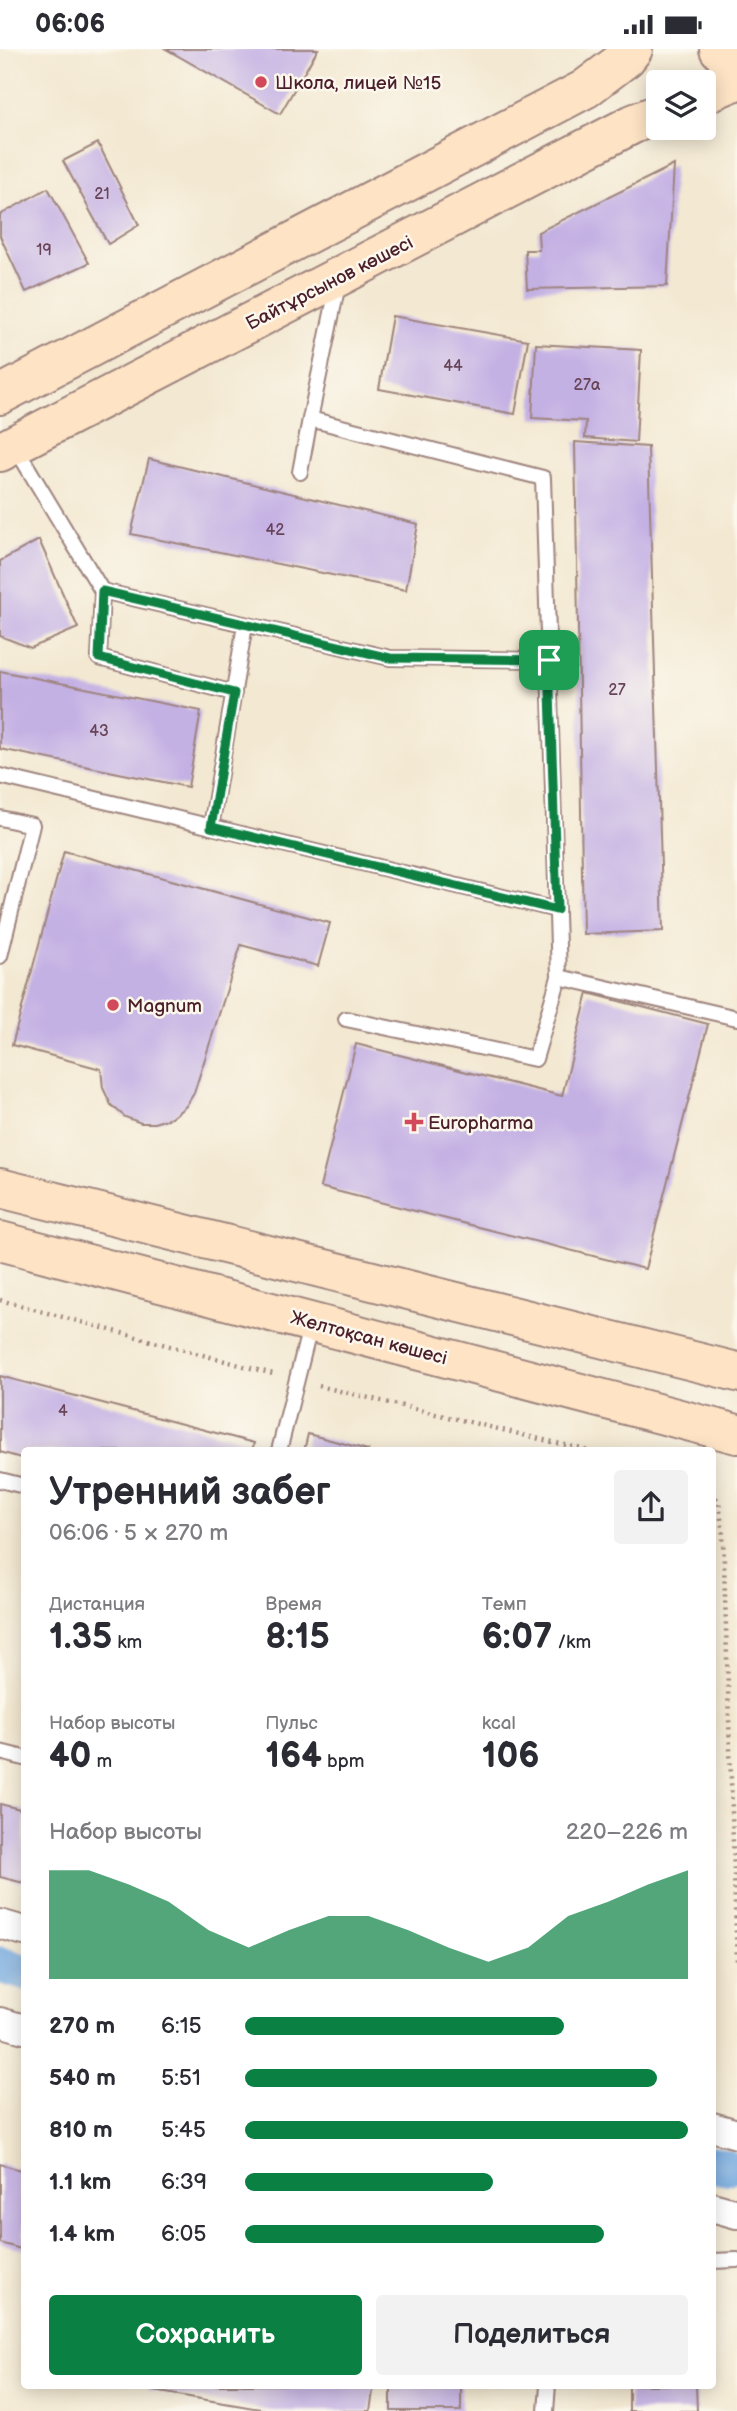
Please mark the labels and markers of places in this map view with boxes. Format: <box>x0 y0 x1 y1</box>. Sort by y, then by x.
place label: Школа, лицей №15 <box>275 72 441 95</box>
marker: Школа, лицей №15 <box>253 74 269 90</box>
pin <box>519 630 579 690</box>
place label: Magnum <box>127 995 202 1018</box>
marker: Magnum <box>105 997 121 1013</box>
place label: Europharma <box>428 1112 533 1135</box>
marker: Europharma <box>406 1114 422 1130</box>

